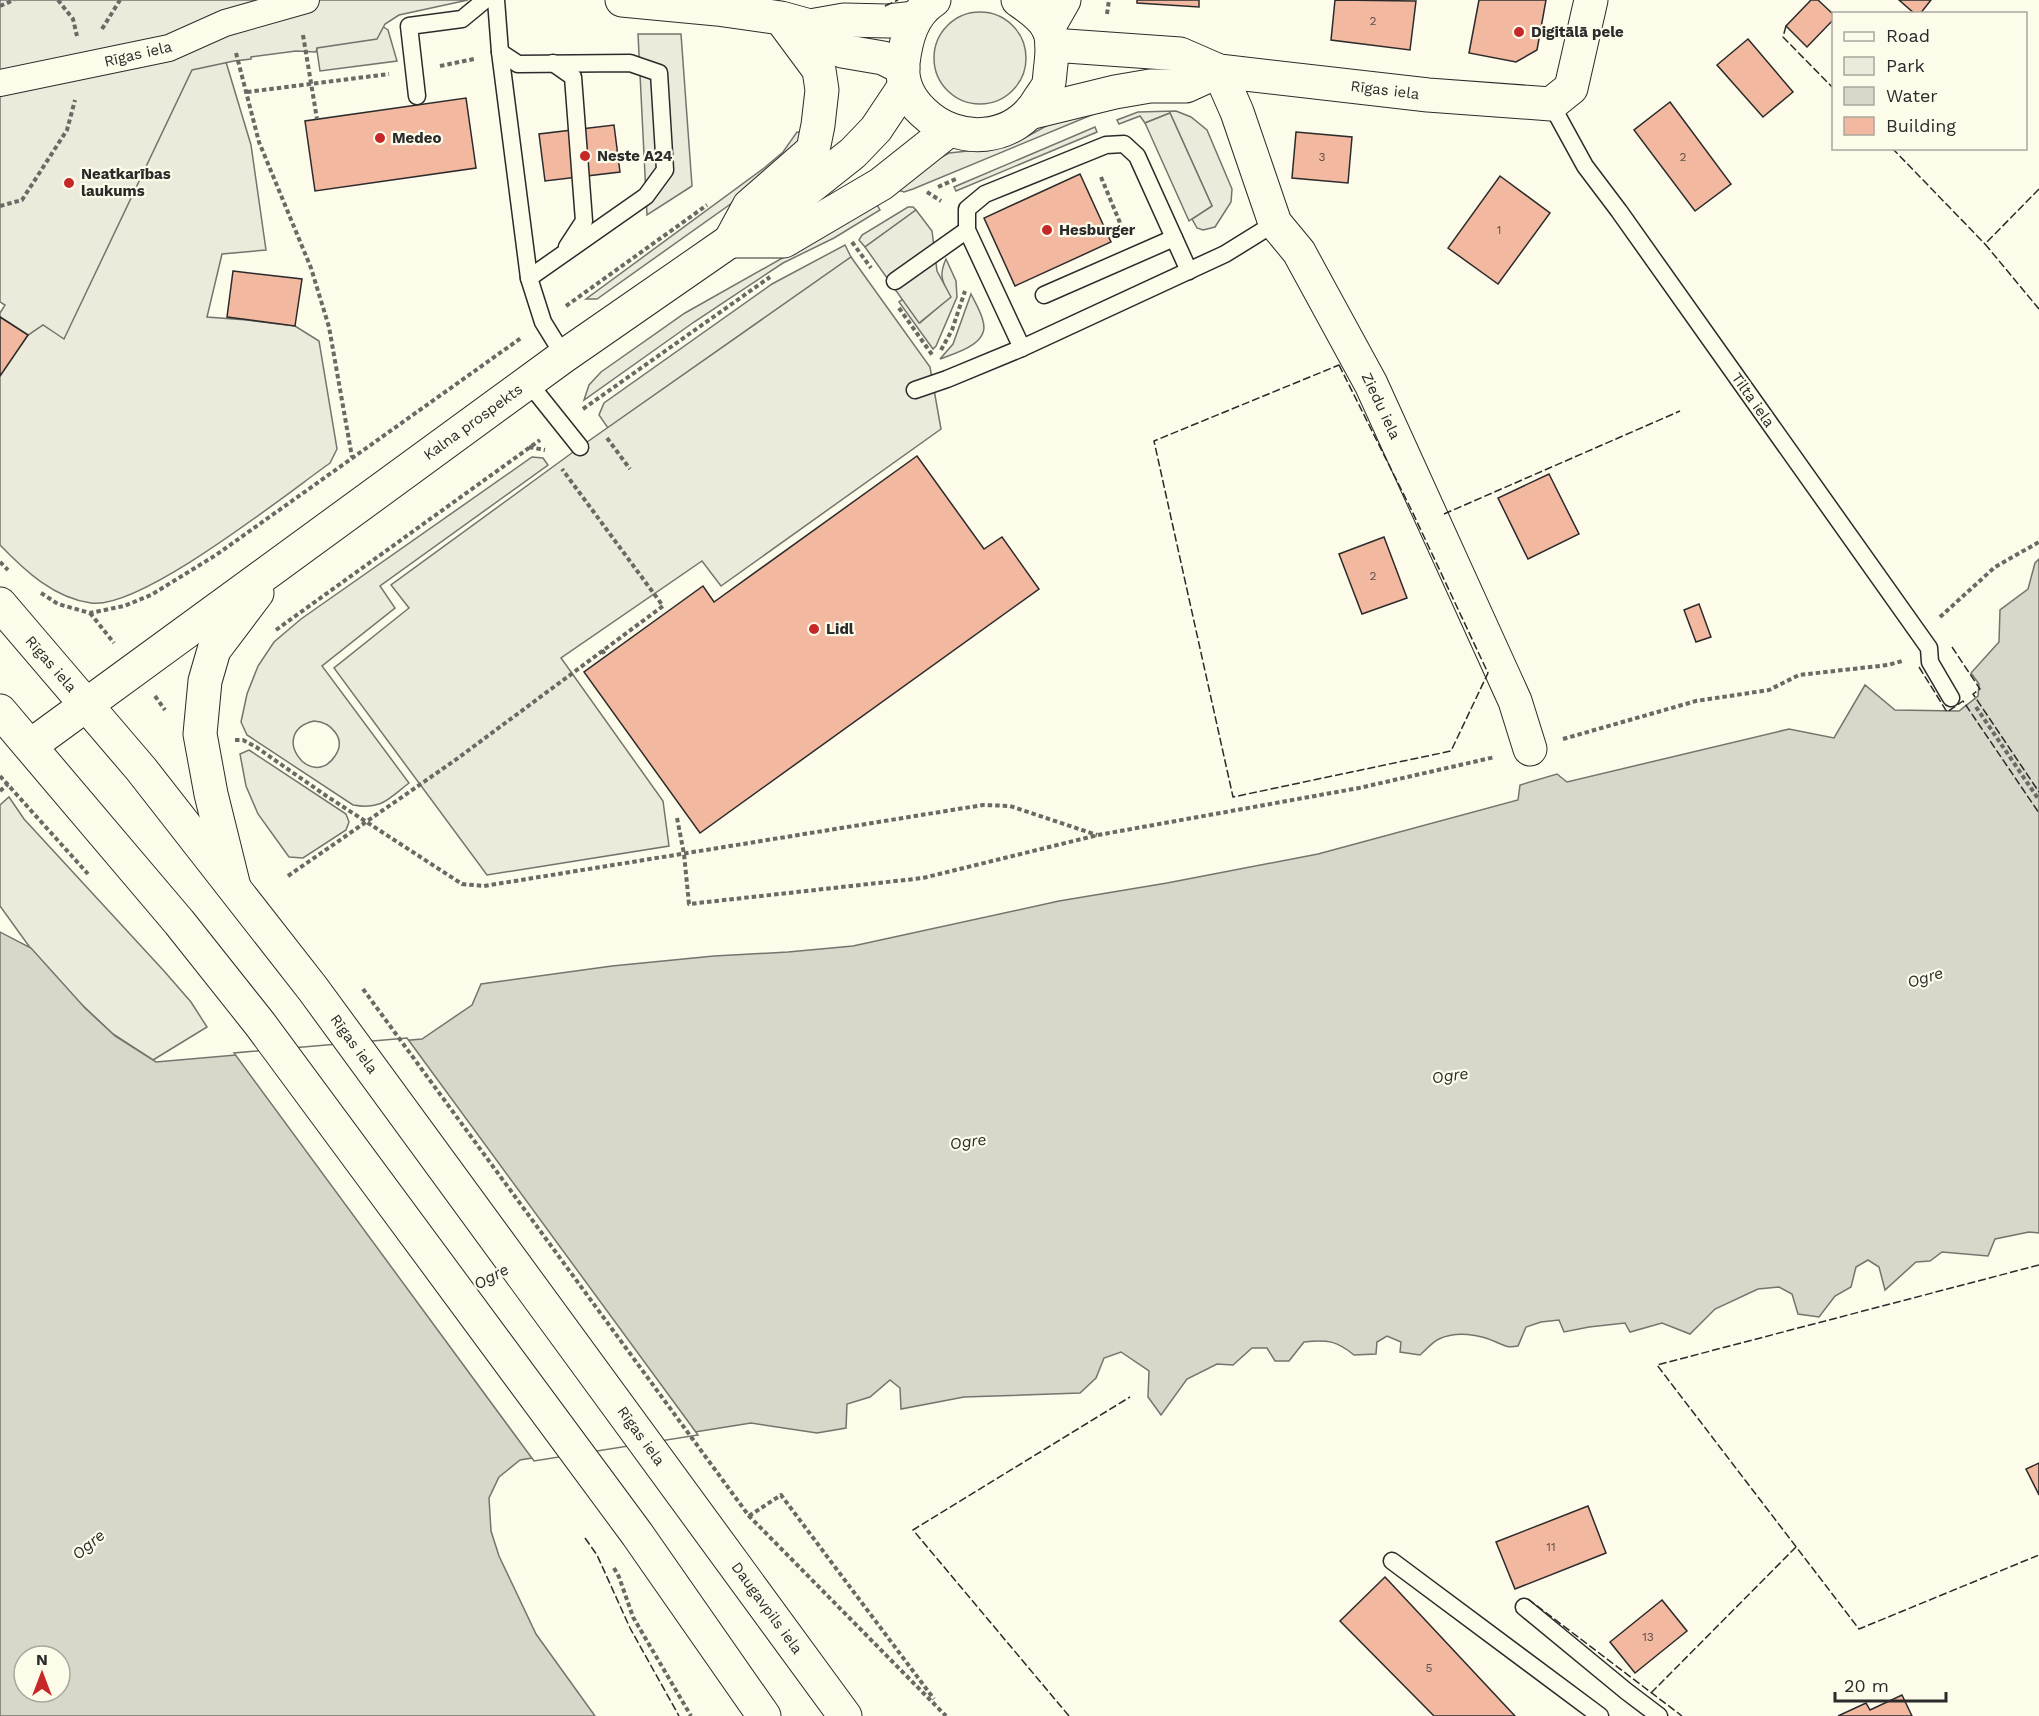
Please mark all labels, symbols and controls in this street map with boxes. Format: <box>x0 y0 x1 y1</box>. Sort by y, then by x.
legend <box>1832 12 2027 150</box>
house number: 2 <box>1370 14 1377 28</box>
place label: Digitālā pele <box>1531 23 1624 41</box>
marker: Digitālā pele <box>1512 25 1526 39</box>
text: Road <box>1886 25 1930 46</box>
street label: Rīgas iela <box>102 37 174 71</box>
text: Park <box>1886 55 1925 76</box>
street label: Rīgas iela <box>1350 77 1421 103</box>
text: Water <box>1886 85 1938 106</box>
text: Building <box>1886 115 1956 136</box>
place label: Medeo <box>392 129 441 147</box>
marker: Medeo <box>373 131 387 145</box>
place label: Neste A24 <box>597 147 673 165</box>
marker: Neste A24 <box>578 149 592 163</box>
house number: 3 <box>1319 150 1326 164</box>
house number: 2 <box>1680 150 1687 164</box>
place label: Neatkarības laukums <box>81 165 171 200</box>
marker: Neatkarības laukums <box>62 176 76 190</box>
place label: Hesburger <box>1059 221 1136 239</box>
marker: Hesburger <box>1040 223 1054 237</box>
house number: 1 <box>1497 223 1501 237</box>
street label: Tilta iela <box>1728 369 1779 431</box>
street label: Ziedu iela <box>1358 370 1404 443</box>
street label: Kalna prospekts <box>420 380 526 464</box>
house number: 2 <box>1370 569 1377 583</box>
place label: Lidl <box>826 620 854 638</box>
marker: Lidl <box>807 622 821 636</box>
street label: Rīgas iela <box>22 632 81 696</box>
water label: Ogre <box>1905 963 1946 992</box>
street label: Rīgas iela <box>326 1011 382 1078</box>
water label: Ogre <box>1431 1064 1470 1087</box>
water label: Ogre <box>949 1130 988 1153</box>
water label: Ogre <box>471 1259 512 1293</box>
street label: Rīgas iela <box>613 1403 669 1470</box>
water label: Ogre <box>68 1525 109 1563</box>
house number: 11 <box>1546 1540 1556 1554</box>
street label: Daugavpils iela <box>728 1558 807 1658</box>
house number: 13 <box>1642 1630 1654 1644</box>
north arrow <box>12 1644 72 1704</box>
text: N <box>36 1650 48 1669</box>
house number: 5 <box>1426 1661 1433 1675</box>
scale bar <box>1835 1665 1946 1703</box>
text: 20 m <box>1844 1675 1889 1696</box>

